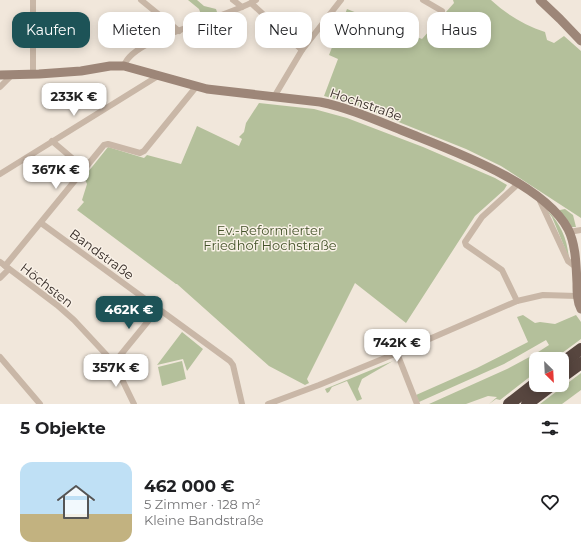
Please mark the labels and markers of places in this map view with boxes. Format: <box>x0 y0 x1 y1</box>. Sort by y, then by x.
pin: 233K € <box>41 83 107 117</box>
pin: 367K € <box>23 156 89 190</box>
pin: 462K € <box>96 296 162 330</box>
pin: 742K € <box>364 329 430 363</box>
pin: 357K € <box>83 354 149 388</box>

